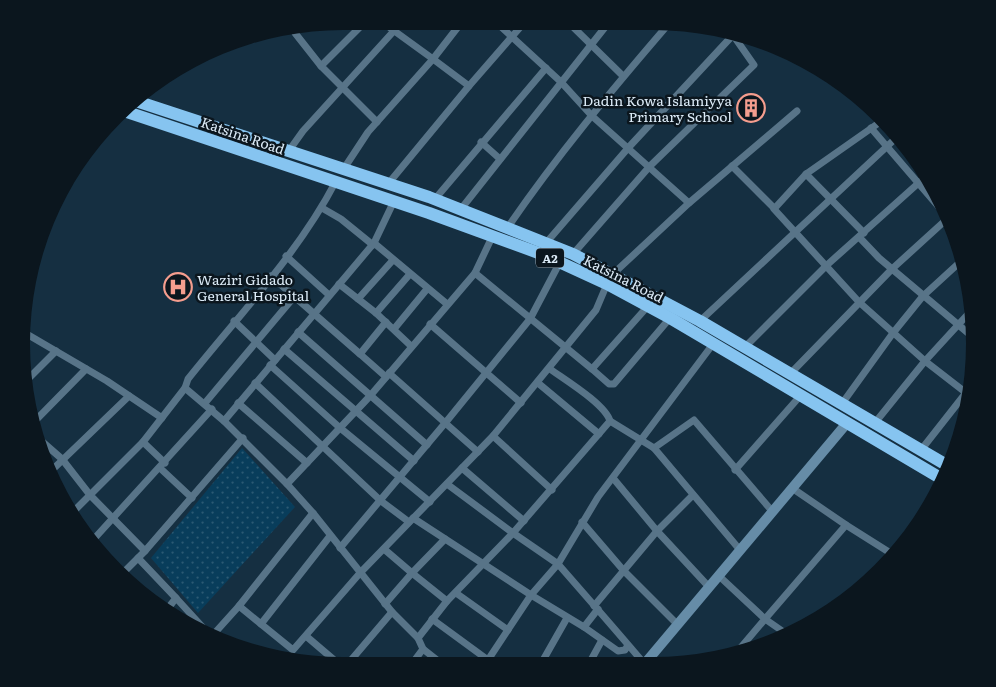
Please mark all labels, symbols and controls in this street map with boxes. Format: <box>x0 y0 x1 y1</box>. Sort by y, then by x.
place label: Dadin Kowa Islamiyya Primary School <box>583 90 732 126</box>
building icon: Dadin Kowa Islamiyya Primary School <box>736 93 766 123</box>
street label: Katsina Road <box>198 111 288 159</box>
road number: A2 <box>536 248 564 268</box>
street label: Katsina Road <box>581 249 668 307</box>
place label: Waziri Gidado General Hospital <box>197 269 309 305</box>
hospital icon: Waziri Gidado General Hospital <box>163 272 193 302</box>

